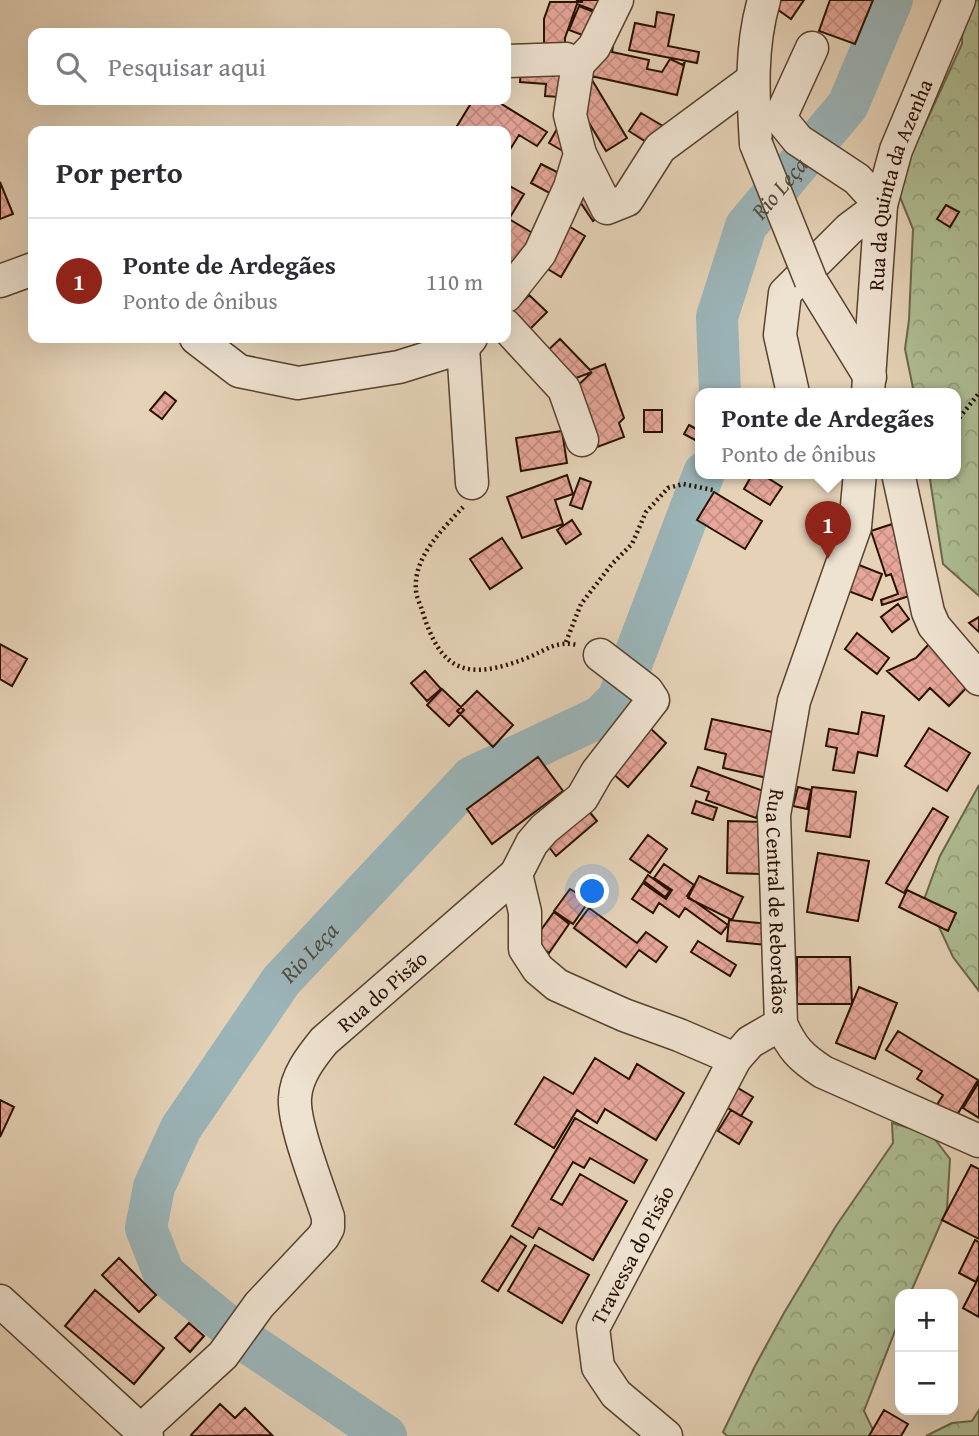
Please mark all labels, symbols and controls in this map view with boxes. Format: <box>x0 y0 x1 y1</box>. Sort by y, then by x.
search box <box>28 28 511 105</box>
text: Pesquisar aqui <box>108 47 266 86</box>
icon: search <box>52 48 90 86</box>
street label: Rua da Quinta da Azenha <box>860 74 940 292</box>
water label: Rio Leça <box>742 149 815 227</box>
text: Por perto <box>56 150 183 194</box>
text: Ponte de Ardegães <box>123 245 336 284</box>
text: 1 <box>73 265 85 298</box>
text: 110 m <box>426 265 483 298</box>
text: Ponto de ônibus <box>123 284 278 317</box>
popup <box>695 388 961 479</box>
text: Ponte de Ardegães <box>721 398 935 437</box>
text: Ponto de ônibus <box>721 437 876 470</box>
pin: 1 <box>805 501 851 559</box>
street label: Rua Central de Rebordãos <box>758 787 796 1015</box>
your location <box>575 874 609 908</box>
water label: Rio Leça <box>271 914 345 990</box>
street label: Rua do Pisão <box>330 943 434 1039</box>
street label: Travessa do Pisão <box>582 1179 681 1330</box>
map controls <box>895 1289 958 1415</box>
button: + <box>895 1289 958 1352</box>
button: − <box>895 1352 958 1415</box>

